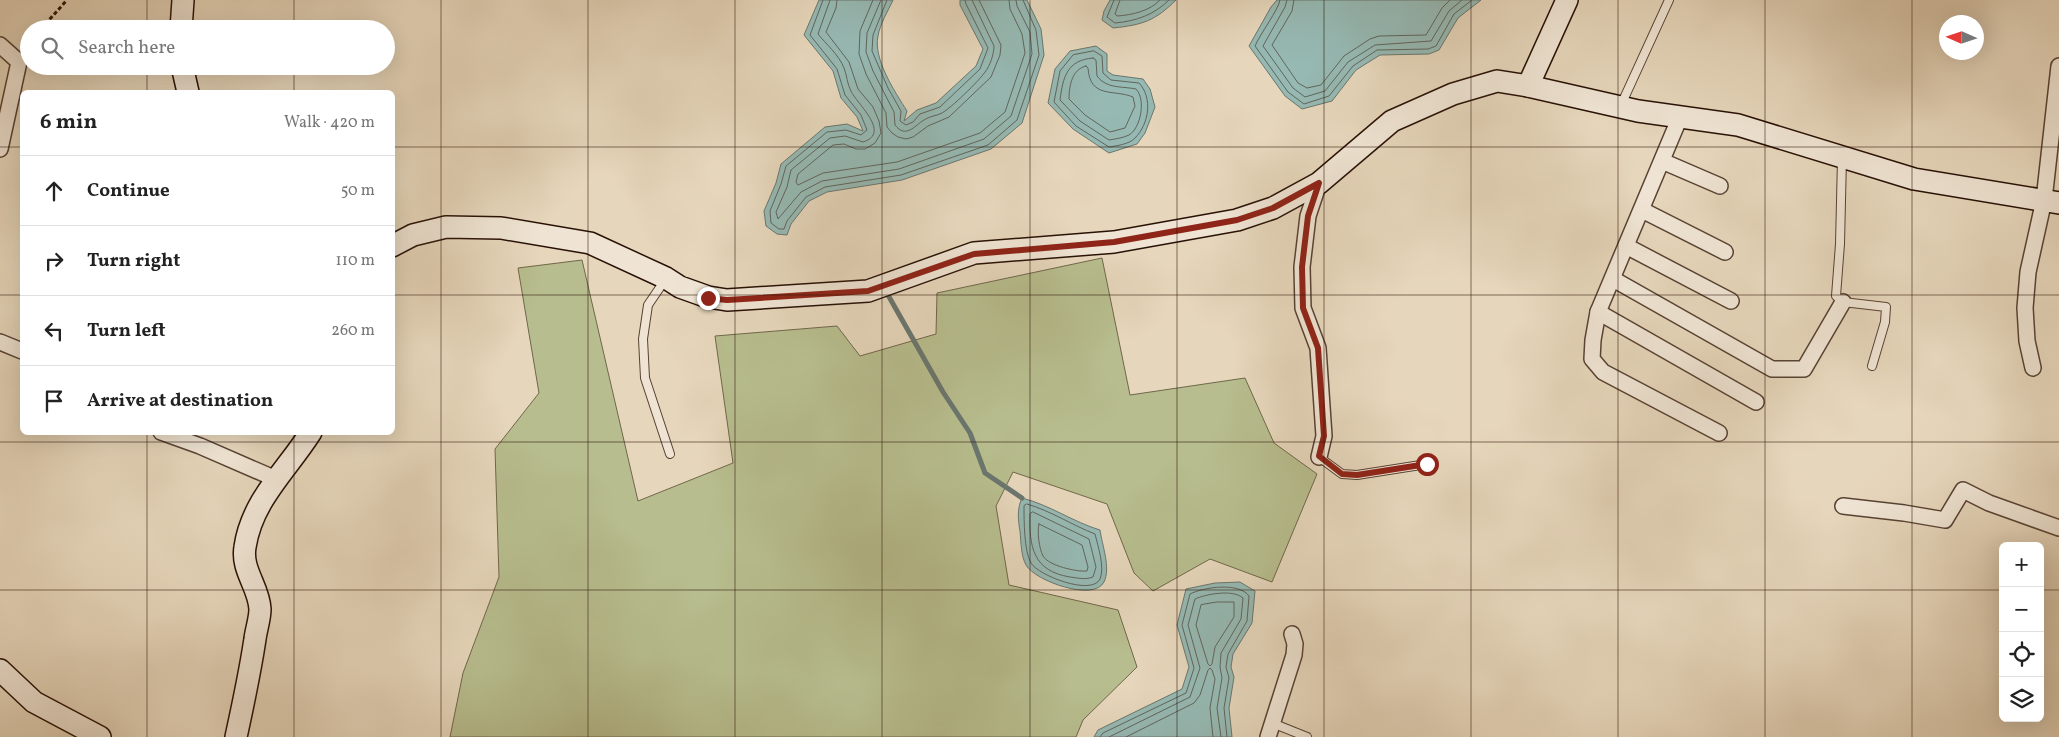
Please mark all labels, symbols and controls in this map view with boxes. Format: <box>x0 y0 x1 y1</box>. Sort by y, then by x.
north arrow <box>1939 15 1984 60</box>
search box <box>20 20 395 75</box>
icon: search <box>38 34 66 62</box>
text: Search here <box>78 35 175 61</box>
text: 6 min <box>40 108 97 137</box>
text: Walk · 420 m <box>284 112 375 134</box>
icon: ahead <box>40 177 68 205</box>
text: Continue <box>87 178 170 204</box>
text: 50 m <box>341 180 375 202</box>
icon: right <box>40 247 68 275</box>
text: Turn right <box>87 248 180 274</box>
text: 110 m <box>336 250 375 272</box>
route end <box>697 287 720 310</box>
icon: left <box>40 317 68 345</box>
text: Turn left <box>87 318 166 344</box>
text: 260 m <box>331 320 375 342</box>
icon: arrive <box>40 387 68 415</box>
text: Arrive at destination <box>87 388 273 414</box>
route start <box>1416 453 1439 476</box>
map controls <box>1999 542 2044 722</box>
button: + <box>1999 542 2044 587</box>
button: − <box>1999 587 2044 632</box>
button: locate <box>1999 632 2044 677</box>
button: layers <box>1999 677 2044 722</box>

